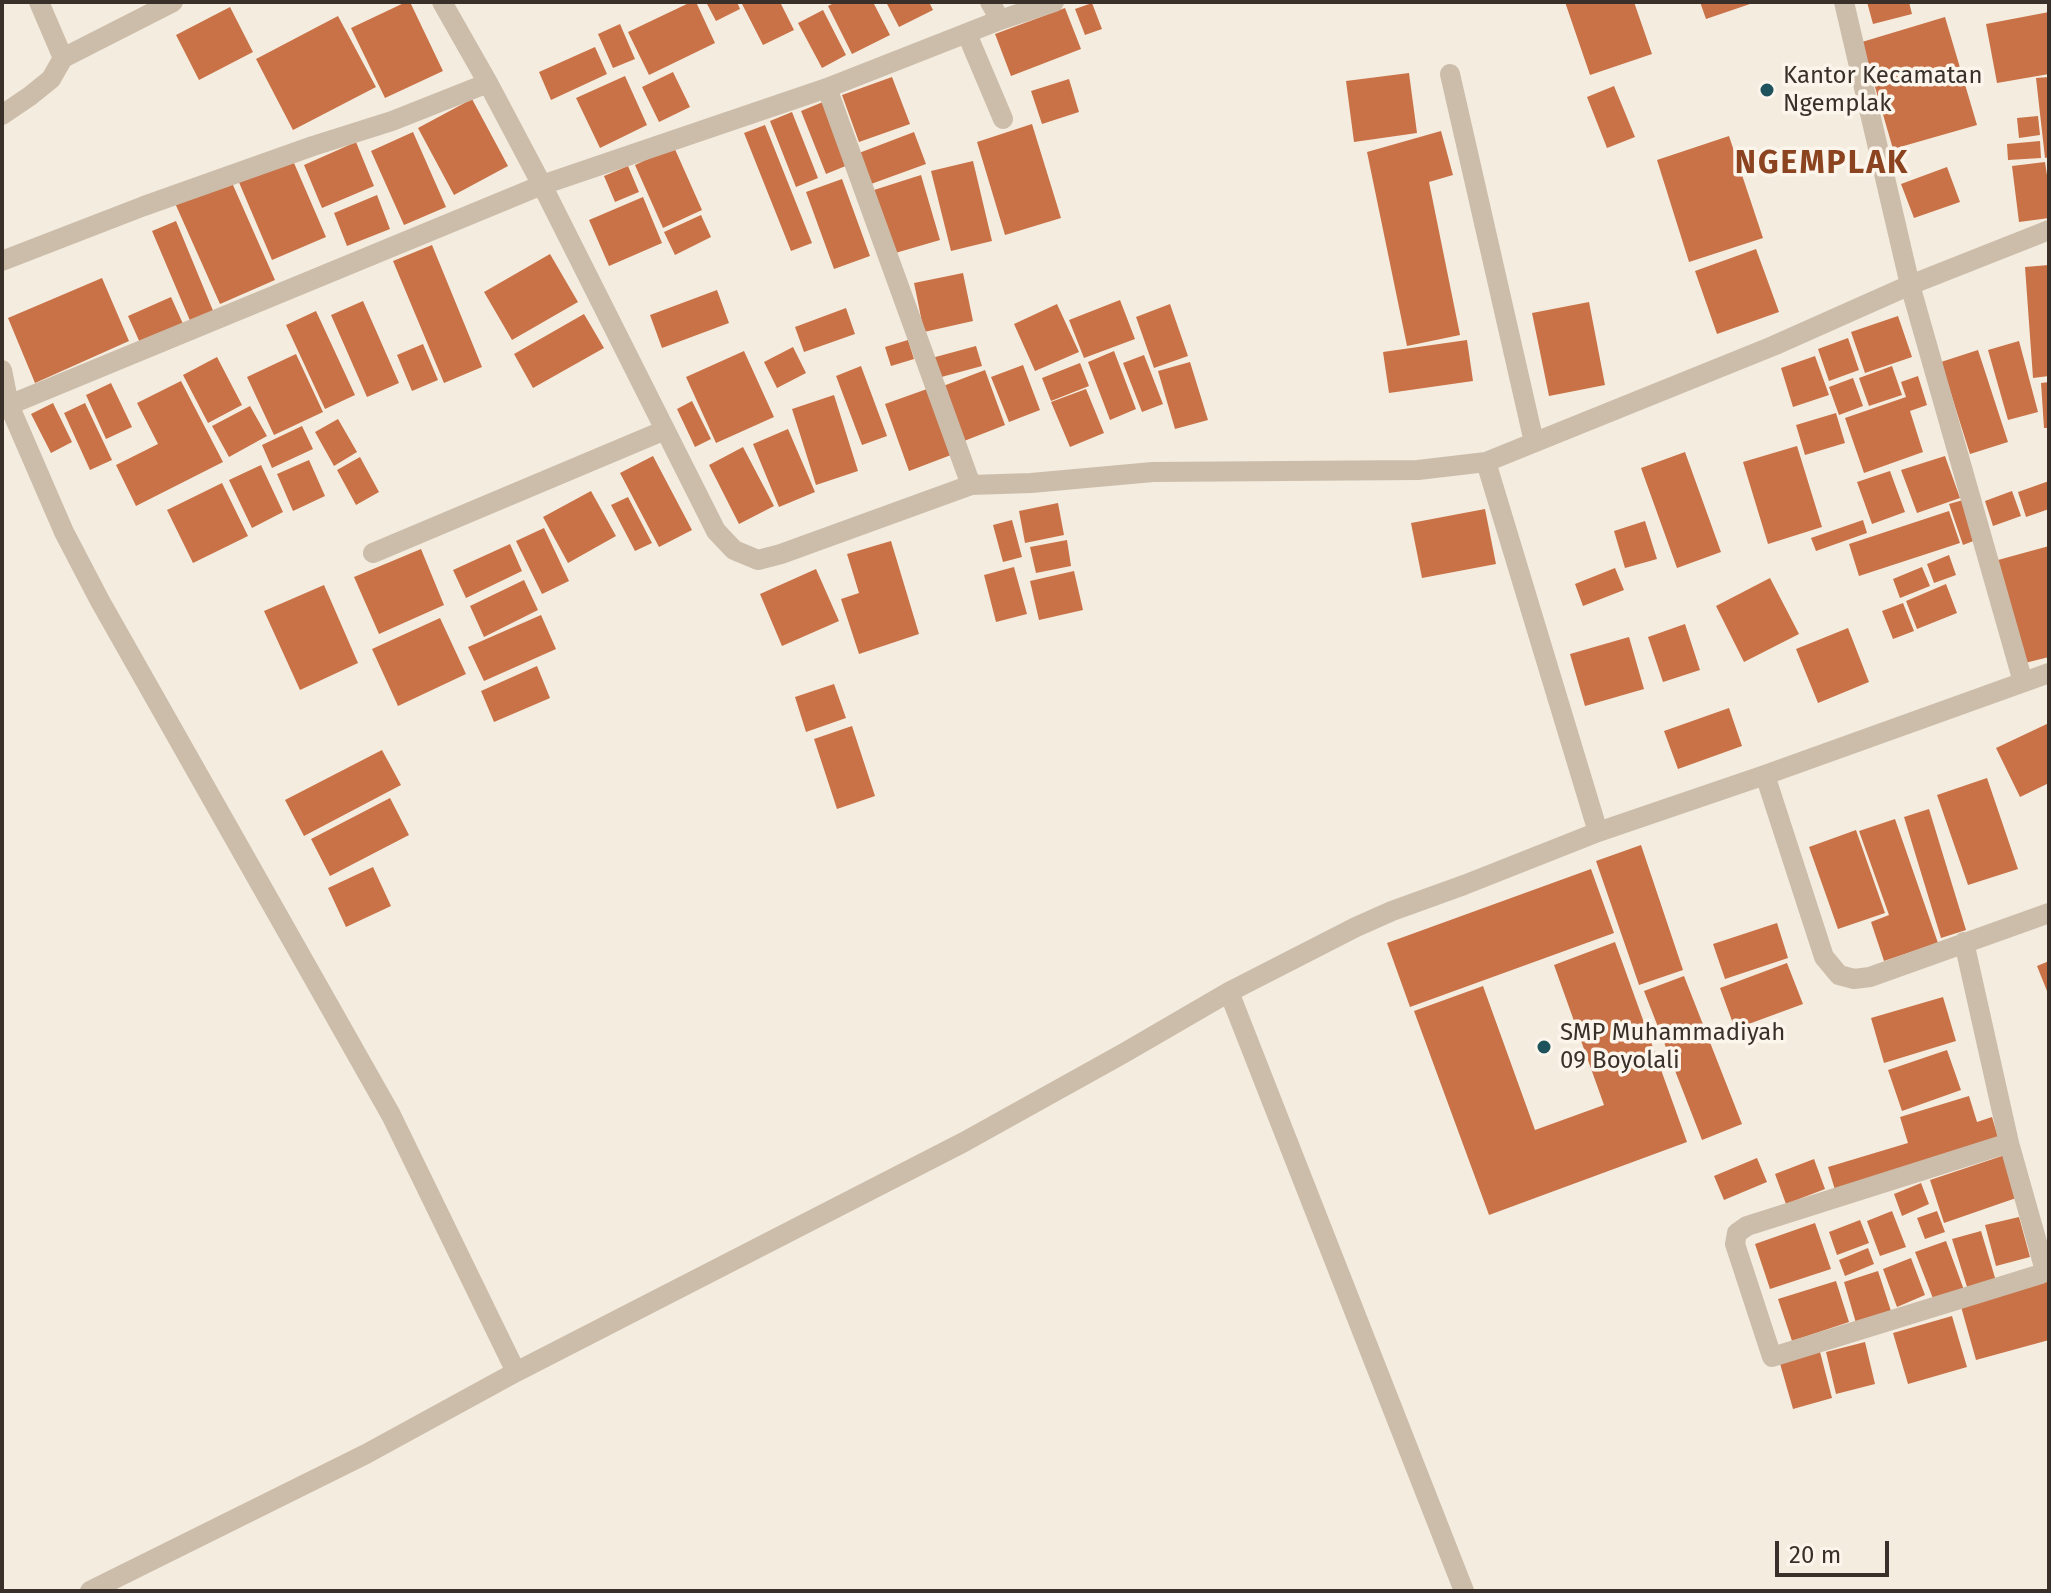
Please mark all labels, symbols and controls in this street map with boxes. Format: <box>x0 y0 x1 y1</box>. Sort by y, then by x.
place label: Kantor Kecamatan Ngemplak <box>1783 62 1982 118</box>
marker: Kantor Kecamatan Ngemplak <box>1758 81 1776 99</box>
district label: NGEMPLAK <box>1735 145 1909 183</box>
place label: SMP Muhammadiyah 09 Boyolali <box>1560 1019 1785 1075</box>
marker: SMP Muhammadiyah 09 Boyolali <box>1535 1038 1553 1056</box>
scale bar <box>1779 1525 1893 1575</box>
text: 20 m <box>1789 1541 1841 1569</box>

